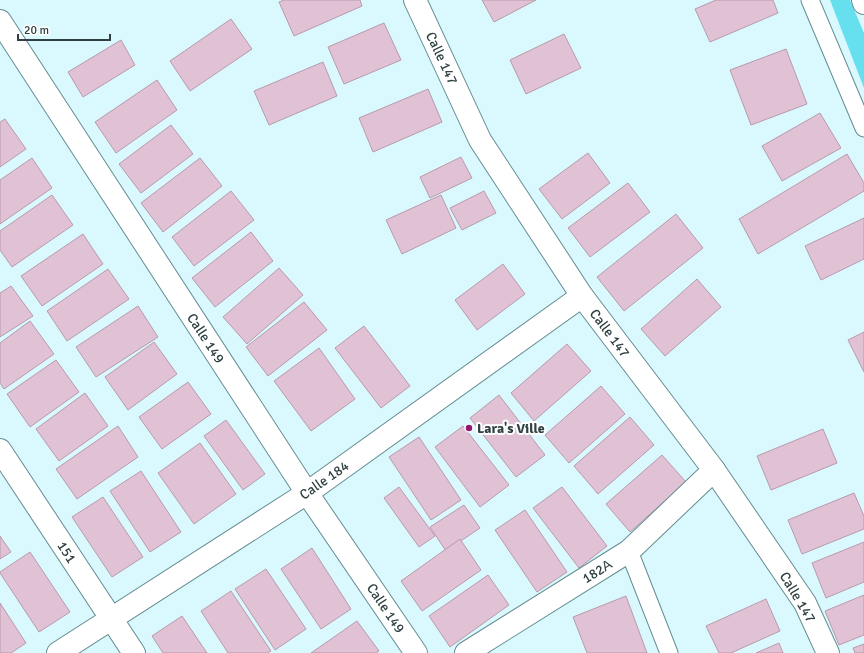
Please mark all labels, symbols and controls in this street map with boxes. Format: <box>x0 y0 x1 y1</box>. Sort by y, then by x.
scale bar <box>18 16 110 42</box>
text: 20 m <box>24 23 49 38</box>
street label: Calle 147 <box>422 29 461 87</box>
street label: Calle 147 <box>586 306 633 361</box>
street label: Calle 149 <box>183 310 228 366</box>
place label: Lara's Ville <box>477 420 545 437</box>
marker: Lara's Ville <box>464 423 474 433</box>
street label: Calle 184 <box>296 457 353 503</box>
street label: 151 <box>53 538 80 566</box>
street label: 182А <box>579 555 616 587</box>
street label: Calle 147 <box>776 569 819 626</box>
street label: Calle 149 <box>363 580 408 636</box>

